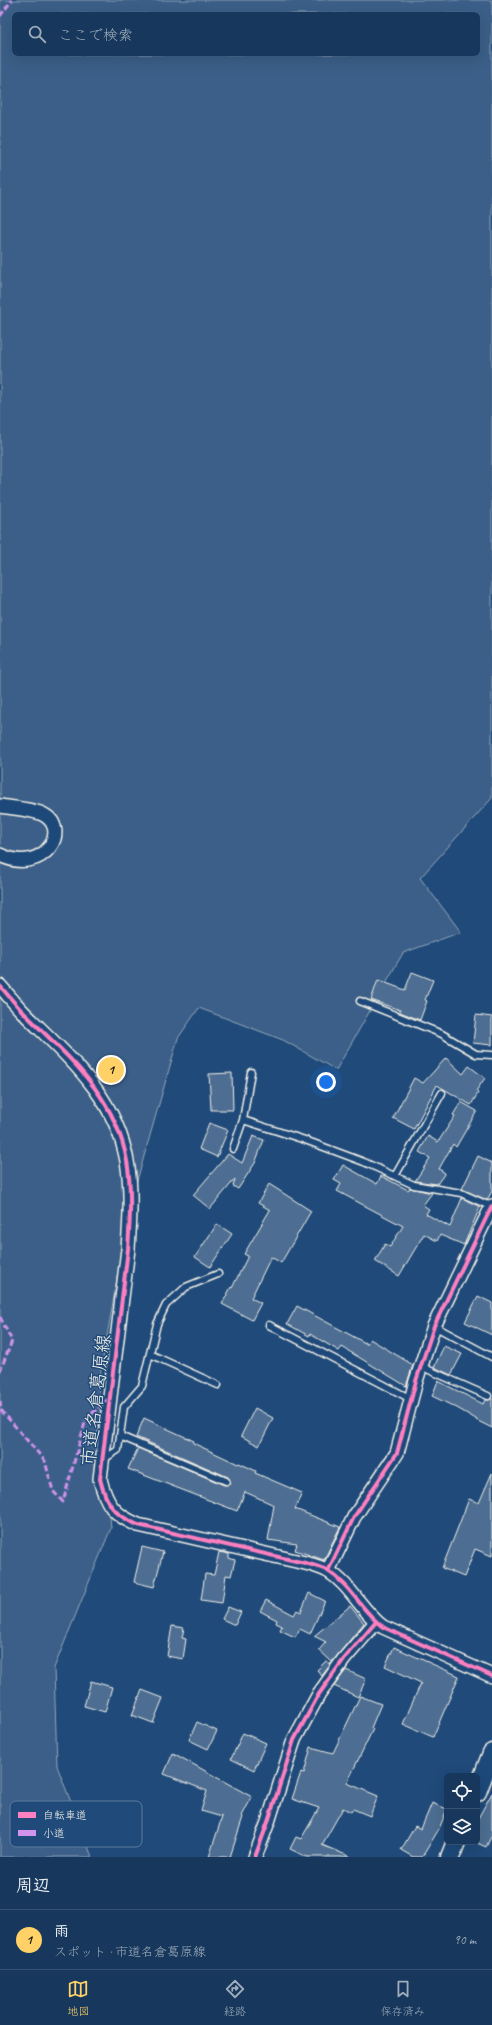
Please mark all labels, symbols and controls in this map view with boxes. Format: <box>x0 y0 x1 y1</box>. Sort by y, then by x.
search box <box>12 12 480 56</box>
icon: search <box>26 23 48 45</box>
text: ここで検索 <box>58 26 133 45</box>
pin: 1 <box>98 1055 124 1085</box>
your location <box>316 1072 336 1092</box>
street label: 市道名倉葛原線 <box>76 1333 116 1468</box>
map controls <box>444 1773 480 1845</box>
button: locate <box>444 1773 480 1809</box>
legend <box>10 1801 142 1847</box>
text: 自転車道 <box>43 1808 87 1822</box>
button: layers <box>444 1809 480 1845</box>
text: 小道 <box>43 1826 65 1840</box>
text: 周辺 <box>16 1875 50 1896</box>
text: 雨 <box>54 1922 69 1941</box>
text: 1 <box>26 1932 32 1948</box>
text: 90 m <box>454 1932 476 1948</box>
text: スポット · 市道名倉葛原線 <box>54 1944 206 1960</box>
tab: 地図 <box>67 1978 89 2018</box>
tab: 経路 <box>224 1978 246 2018</box>
tab: 保存済み <box>381 1978 425 2018</box>

